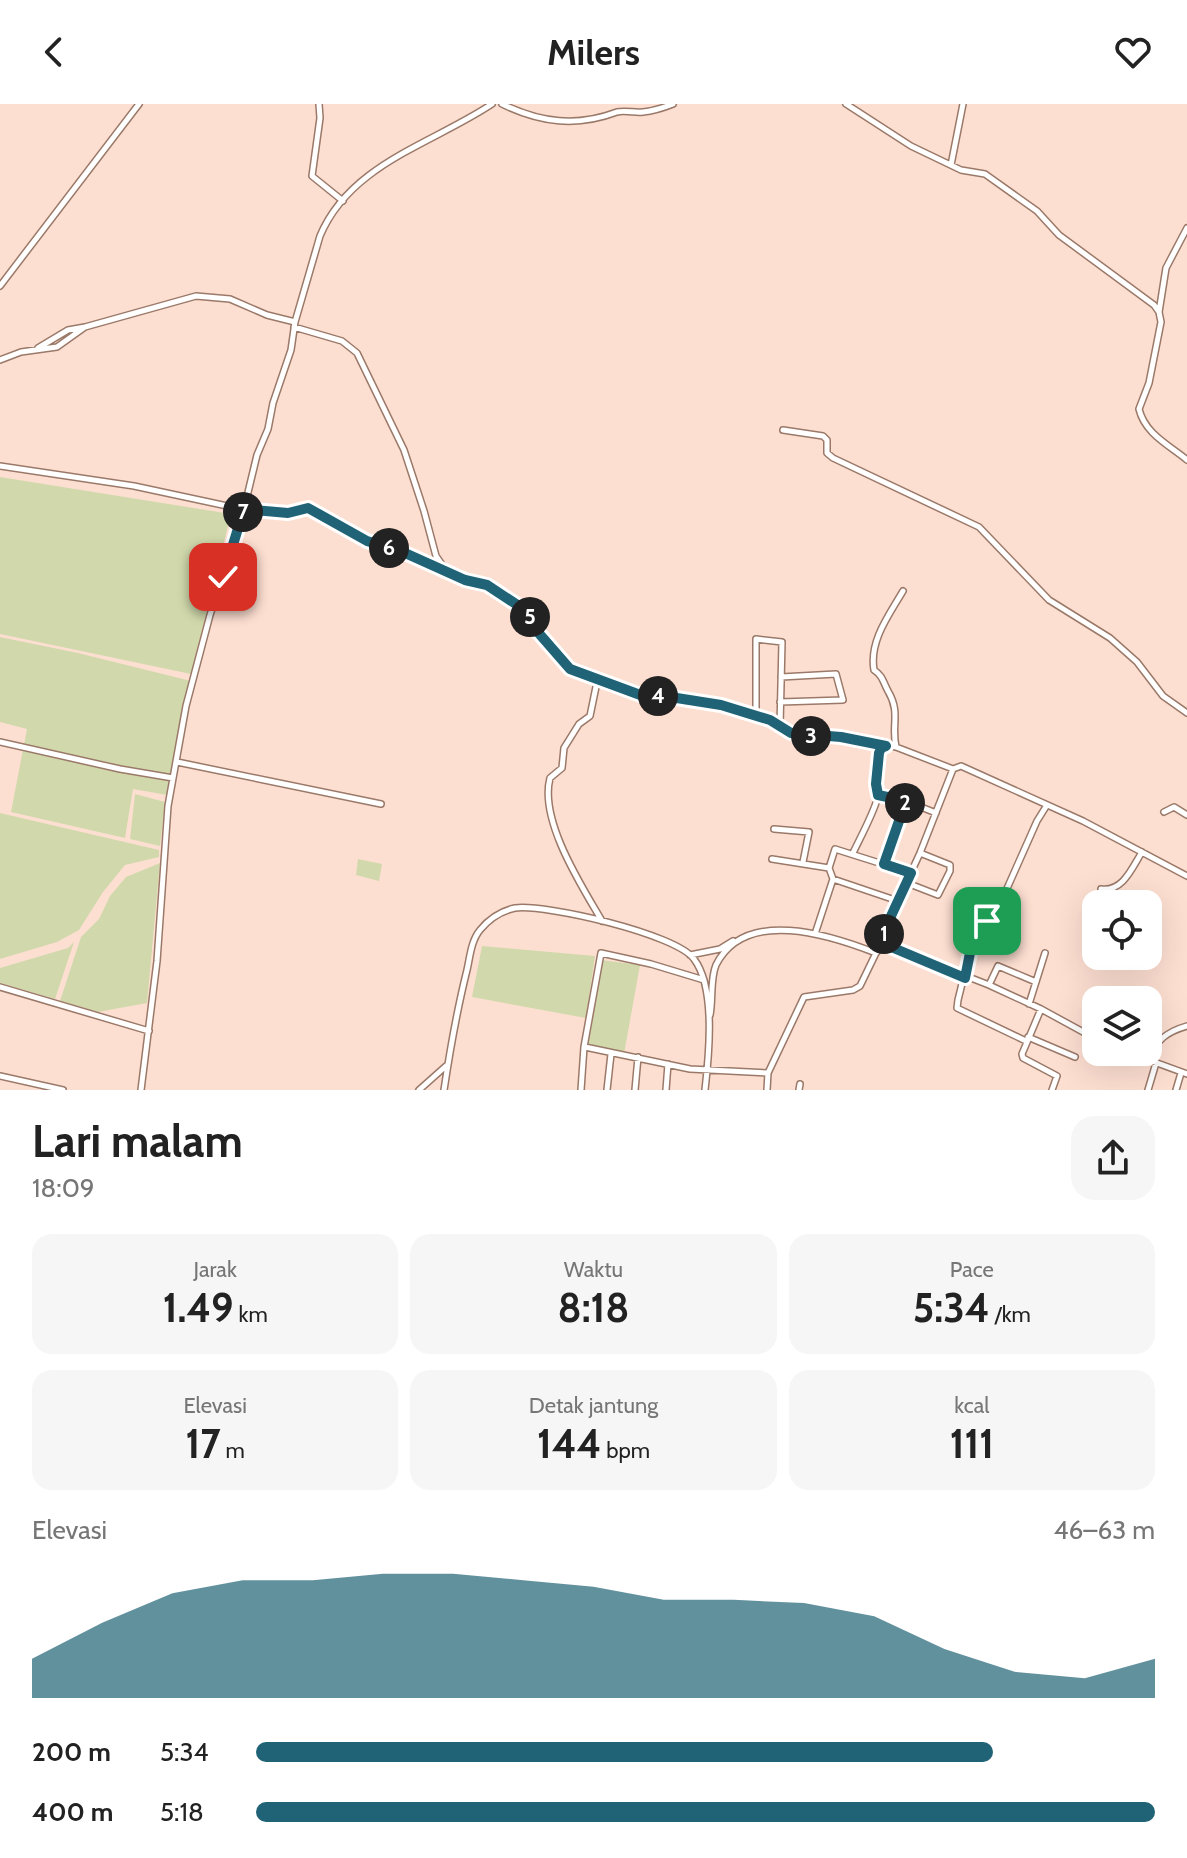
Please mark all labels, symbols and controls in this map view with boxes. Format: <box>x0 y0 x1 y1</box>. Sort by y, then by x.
icon: back <box>32 30 76 74</box>
text: Milers <box>547 30 640 74</box>
icon: heart <box>1111 30 1155 74</box>
pin: 7 <box>223 492 263 532</box>
text: 7 <box>237 498 249 525</box>
pin: 6 <box>369 528 409 568</box>
text: 6 <box>383 534 395 561</box>
pin <box>189 543 257 611</box>
icon: check <box>201 555 245 599</box>
pin: 5 <box>510 597 550 637</box>
text: 5 <box>524 603 536 630</box>
pin: 4 <box>638 676 678 716</box>
text: 4 <box>651 682 665 709</box>
pin: 3 <box>791 716 831 756</box>
text: 3 <box>805 722 817 749</box>
pin: 2 <box>885 783 925 823</box>
text: 2 <box>899 789 911 816</box>
pin <box>953 887 1021 955</box>
map controls <box>1082 890 1162 1066</box>
button: locate <box>1082 890 1162 970</box>
icon: arrive <box>965 899 1009 943</box>
pin: 1 <box>864 914 904 954</box>
text: 1 <box>880 920 888 947</box>
button: layers <box>1082 986 1162 1066</box>
text: Lari malam <box>32 1115 243 1168</box>
button: share <box>1071 1116 1155 1200</box>
text: 18:09 <box>32 1172 95 1204</box>
text: Jarak <box>194 1256 237 1283</box>
text: Waktu <box>564 1256 623 1283</box>
text: Pace <box>950 1256 994 1283</box>
text: 1.49 <box>163 1283 234 1332</box>
text: 8:18 <box>558 1283 629 1332</box>
text: 5:34 <box>913 1283 990 1332</box>
text: km <box>234 1301 268 1328</box>
text: /km <box>990 1301 1031 1328</box>
text: Elevasi <box>183 1392 247 1419</box>
text: Detak jantung <box>529 1392 658 1419</box>
text: kcal <box>954 1392 989 1419</box>
text: 17 <box>185 1419 221 1468</box>
text: 144 <box>537 1419 601 1468</box>
text: 111 <box>950 1419 994 1468</box>
text: m <box>221 1437 245 1464</box>
text: bpm <box>601 1437 650 1464</box>
text: Elevasi <box>32 1514 107 1546</box>
text: 46–63 m <box>1054 1514 1155 1546</box>
text: 200 m <box>32 1736 111 1768</box>
text: 5:34 <box>160 1736 209 1768</box>
text: 400 m <box>32 1796 113 1828</box>
text: 5:18 <box>160 1796 204 1828</box>

